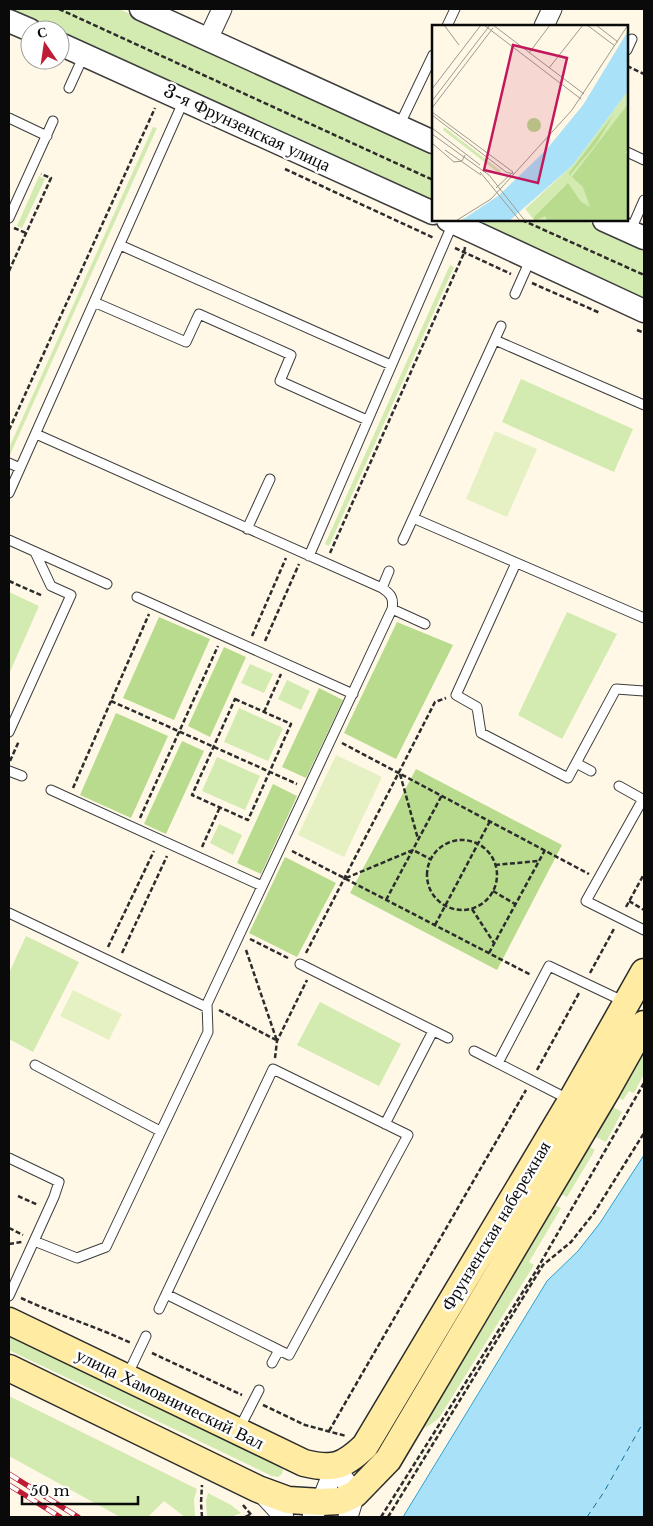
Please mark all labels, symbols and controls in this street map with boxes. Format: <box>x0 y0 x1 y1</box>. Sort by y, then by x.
north arrow <box>20 20 70 70</box>
text: С <box>35 22 49 42</box>
inset map <box>432 25 628 221</box>
street label: 3-я Фрунзенская улица <box>160 80 334 176</box>
street label: Фрунзенская набережная <box>437 1137 555 1315</box>
street label: улица Хамовнический Вал <box>72 1344 268 1454</box>
scale bar <box>22 1474 139 1506</box>
text: 50 m <box>30 1481 70 1500</box>

